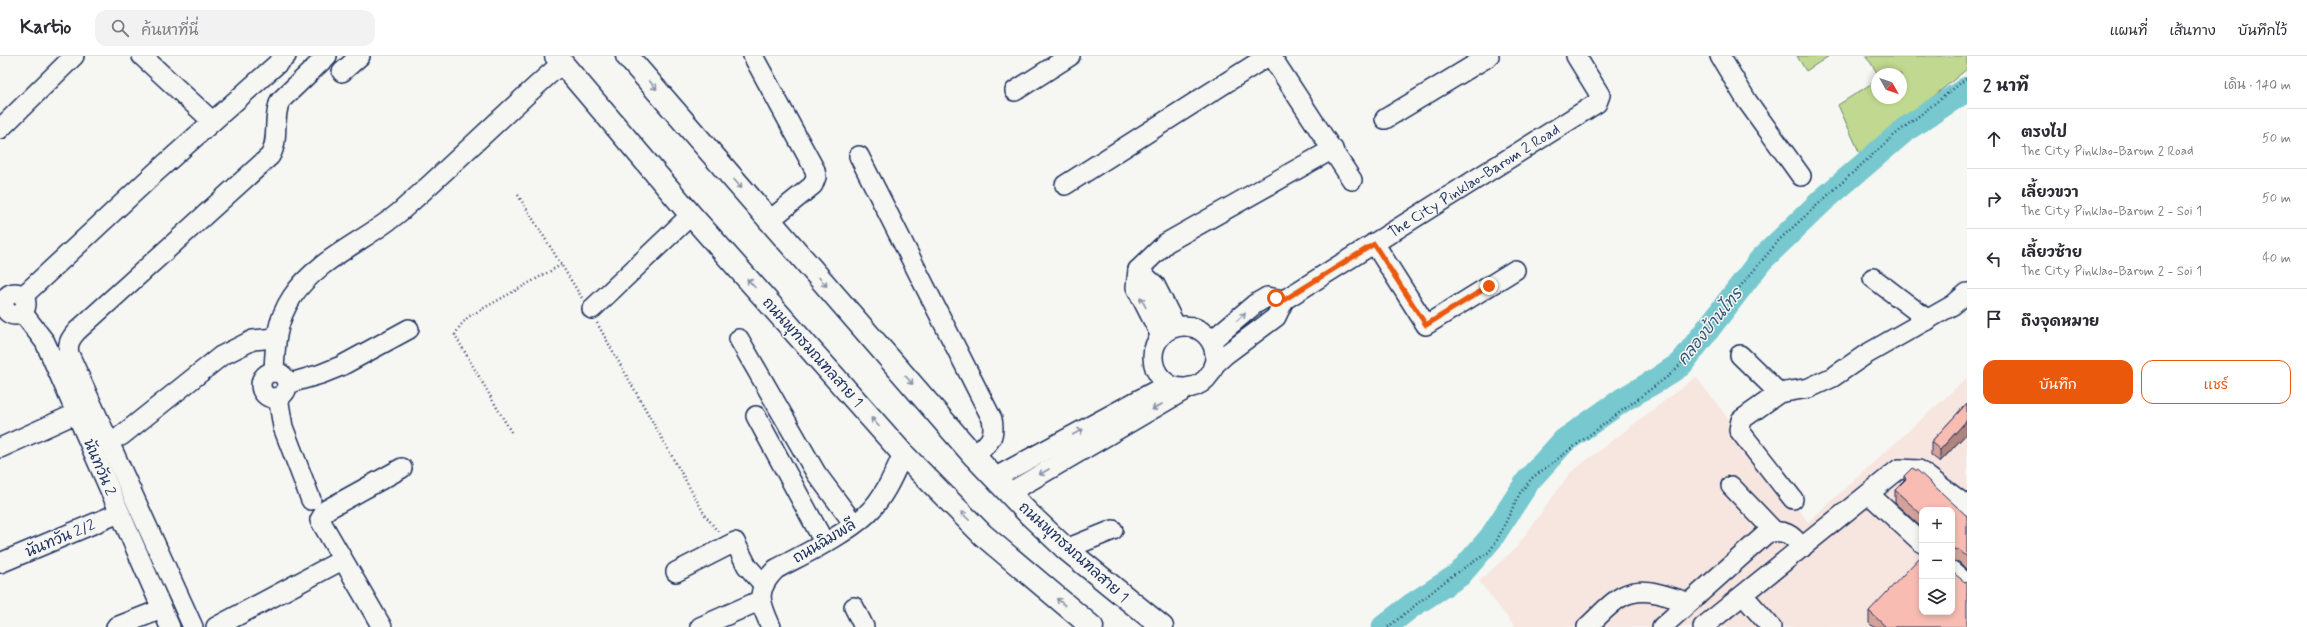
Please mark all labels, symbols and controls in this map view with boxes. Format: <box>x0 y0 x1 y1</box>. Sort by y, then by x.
search box <box>95 10 375 46</box>
text: Kartio <box>20 15 71 40</box>
icon: search <box>109 17 131 39</box>
text: ค้นหาที่นี่ <box>141 21 198 41</box>
text: แผนที่ <box>2110 22 2147 40</box>
text: เส้นทาง <box>2169 22 2216 40</box>
text: บันทึกไว้ <box>2238 22 2287 40</box>
north arrow <box>1871 68 1907 104</box>
text: 2 นาที <box>1983 75 2029 97</box>
text: เดิน · 140 m <box>2224 77 2291 94</box>
one-way arrow <box>648 80 657 90</box>
street label: The City Pinklao-Barom 2 Road <box>1384 120 1564 243</box>
text: ตรงไป <box>2021 123 2067 143</box>
icon: ahead <box>1983 128 2005 150</box>
text: 50 m <box>2262 130 2291 147</box>
text: The City Pinklao-Barom 2 Road <box>2021 143 2194 160</box>
one-way arrow <box>734 178 743 189</box>
text: เลี้ยวขวา <box>2021 183 2079 203</box>
icon: right <box>1983 188 2005 210</box>
text: 50 m <box>2262 190 2291 207</box>
text: The City Pinklao-Barom 2 - Soi 1 <box>2021 203 2202 220</box>
text: เลี้ยวซ้าย <box>2021 243 2082 263</box>
icon: left <box>1983 248 2005 270</box>
text: 40 m <box>2262 250 2291 267</box>
text: The City Pinklao-Barom 2 - Soi 1 <box>2021 263 2202 280</box>
one-way arrow <box>819 276 828 287</box>
route end <box>1480 277 1498 295</box>
one-way arrow <box>747 278 756 288</box>
water label: คลองบ้านไทร <box>1672 282 1748 370</box>
route start <box>1267 289 1285 307</box>
street label: ถนนพุทธมณฑลสาย 1 <box>757 293 867 412</box>
one-way arrow <box>1139 296 1146 308</box>
icon: arrive <box>1983 308 2005 330</box>
one-way arrow <box>1236 312 1246 321</box>
text: ถึงจุดหมาย <box>2021 312 2099 332</box>
button: บันทึก <box>1983 360 2133 404</box>
button: แชร์ <box>2141 360 2291 404</box>
one-way arrow <box>904 375 913 385</box>
one-way arrow <box>1151 403 1163 411</box>
one-way arrow <box>871 417 880 427</box>
one-way arrow <box>1072 428 1084 436</box>
street label: นันทวัน 2 <box>78 436 120 499</box>
one-way arrow <box>1038 469 1050 477</box>
street label: ถนนพุทธมณฑลสาย 1 <box>1014 498 1133 608</box>
map controls <box>1919 507 1955 615</box>
button: + <box>1919 507 1955 543</box>
one-way arrow <box>960 511 969 521</box>
street label: นันทวัน 2/2 <box>23 515 98 563</box>
street label: ถนนฉิมพลี <box>789 515 860 569</box>
button: − <box>1919 543 1955 579</box>
button: layers <box>1919 579 1955 615</box>
one-way arrow <box>1056 598 1067 607</box>

